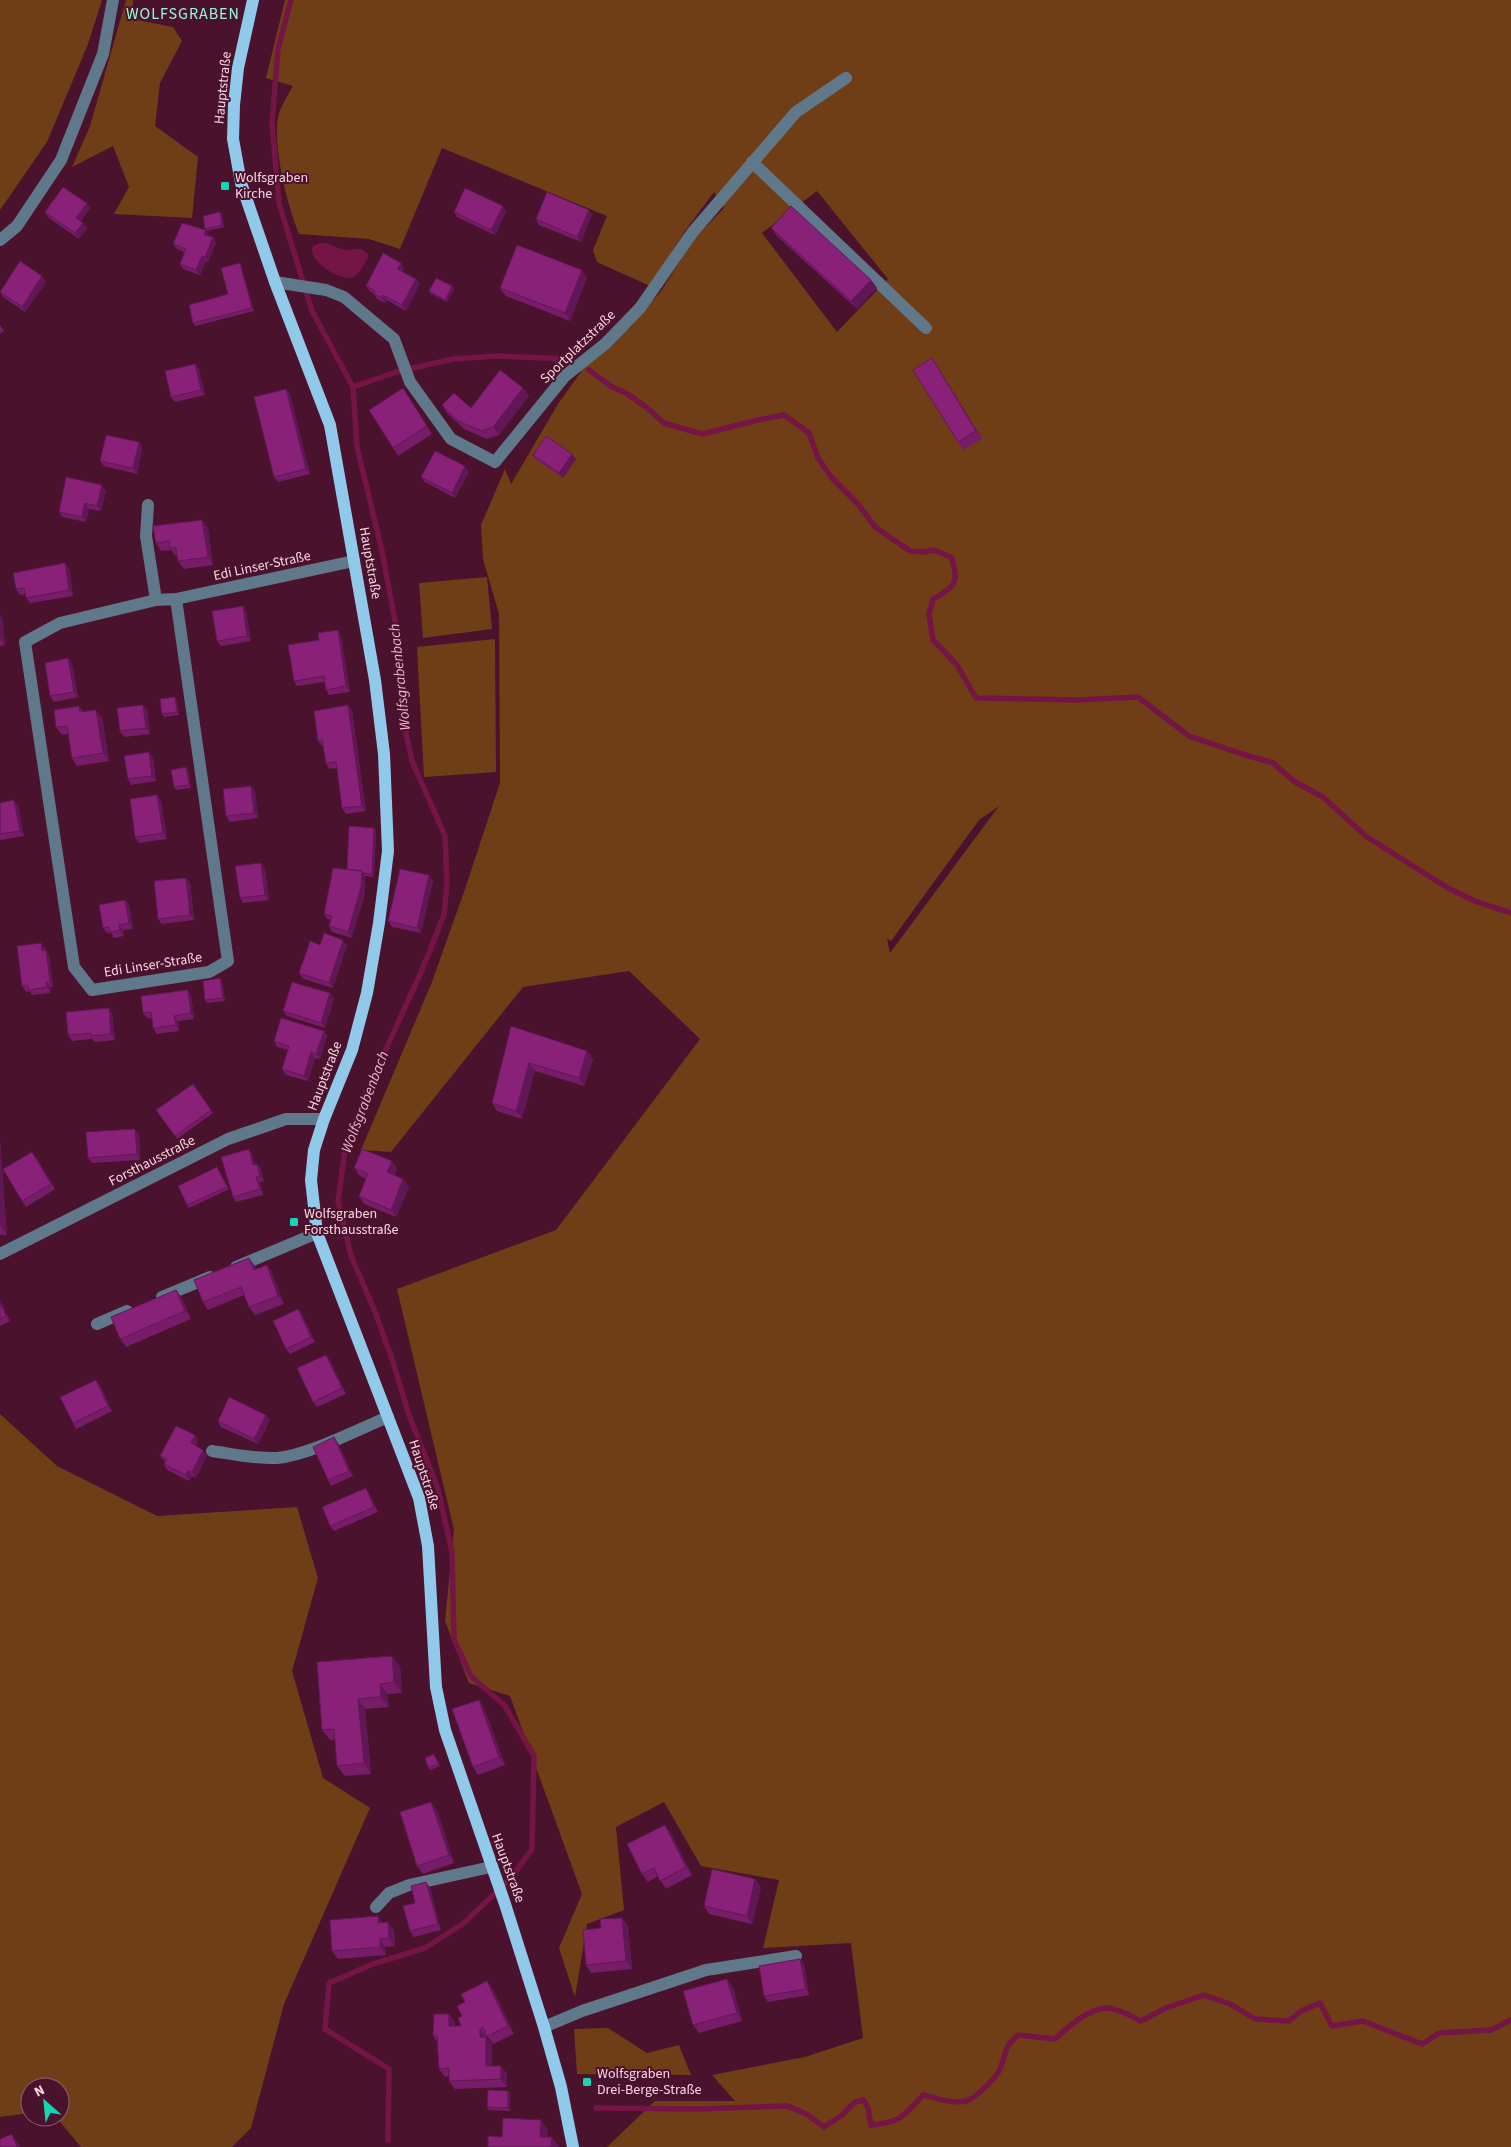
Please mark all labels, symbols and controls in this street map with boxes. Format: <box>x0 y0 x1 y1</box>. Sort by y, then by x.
district label: WOLFSGRABEN <box>126 3 240 25</box>
street label: Hauptstraße <box>209 51 237 125</box>
place label: Wolfsgraben Kirche <box>235 168 308 204</box>
marker: Wolfsgraben Kirche <box>219 180 231 192</box>
street label: Sportplatzstraße <box>536 306 620 388</box>
street label: Hauptstraße <box>354 525 386 601</box>
street label: Edi Linser-Straße <box>211 546 313 586</box>
water label: Wolfsgrabenbach <box>384 622 416 732</box>
street label: Edi Linser-Straße <box>103 947 204 983</box>
street label: Hauptstraße <box>303 1038 347 1114</box>
water label: Wolfsgrabenbach <box>336 1048 394 1156</box>
street label: Forsthausstraße <box>105 1131 199 1191</box>
place label: Wolfsgraben Forsthausstraße <box>304 1204 399 1240</box>
marker: Wolfsgraben Forsthausstraße <box>288 1216 300 1228</box>
street label: Hauptstraße <box>403 1437 445 1513</box>
street label: Hauptstraße <box>486 1830 530 1906</box>
place label: Wolfsgraben Drei-Berge-Straße <box>597 2064 702 2100</box>
marker: Wolfsgraben Drei-Berge-Straße <box>581 2076 593 2088</box>
north arrow <box>20 2077 70 2127</box>
text: N <box>31 2080 48 2102</box>

